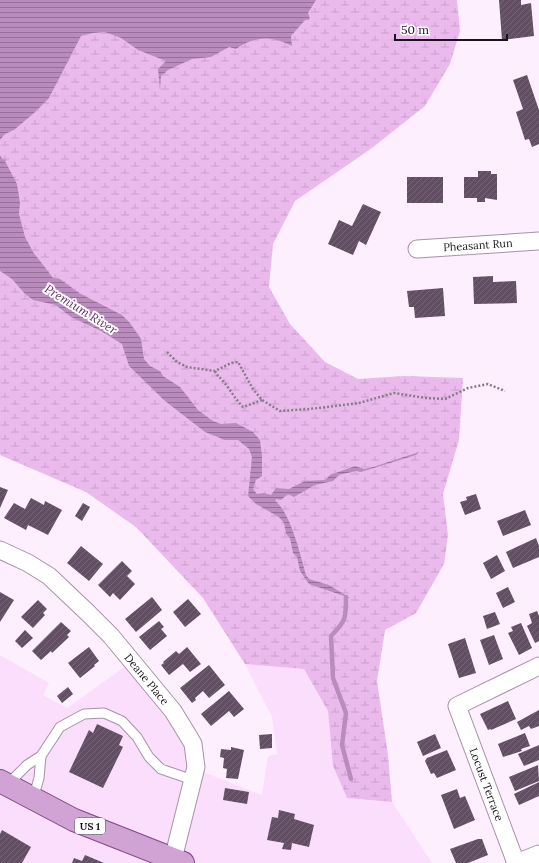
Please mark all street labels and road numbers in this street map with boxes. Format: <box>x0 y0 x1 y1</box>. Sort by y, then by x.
street label: Pheasant Run <box>443 236 513 254</box>
street label: Deane Place <box>121 651 172 708</box>
street label: Locust Terrace <box>466 746 507 823</box>
road number: US 1 <box>75 818 105 834</box>

